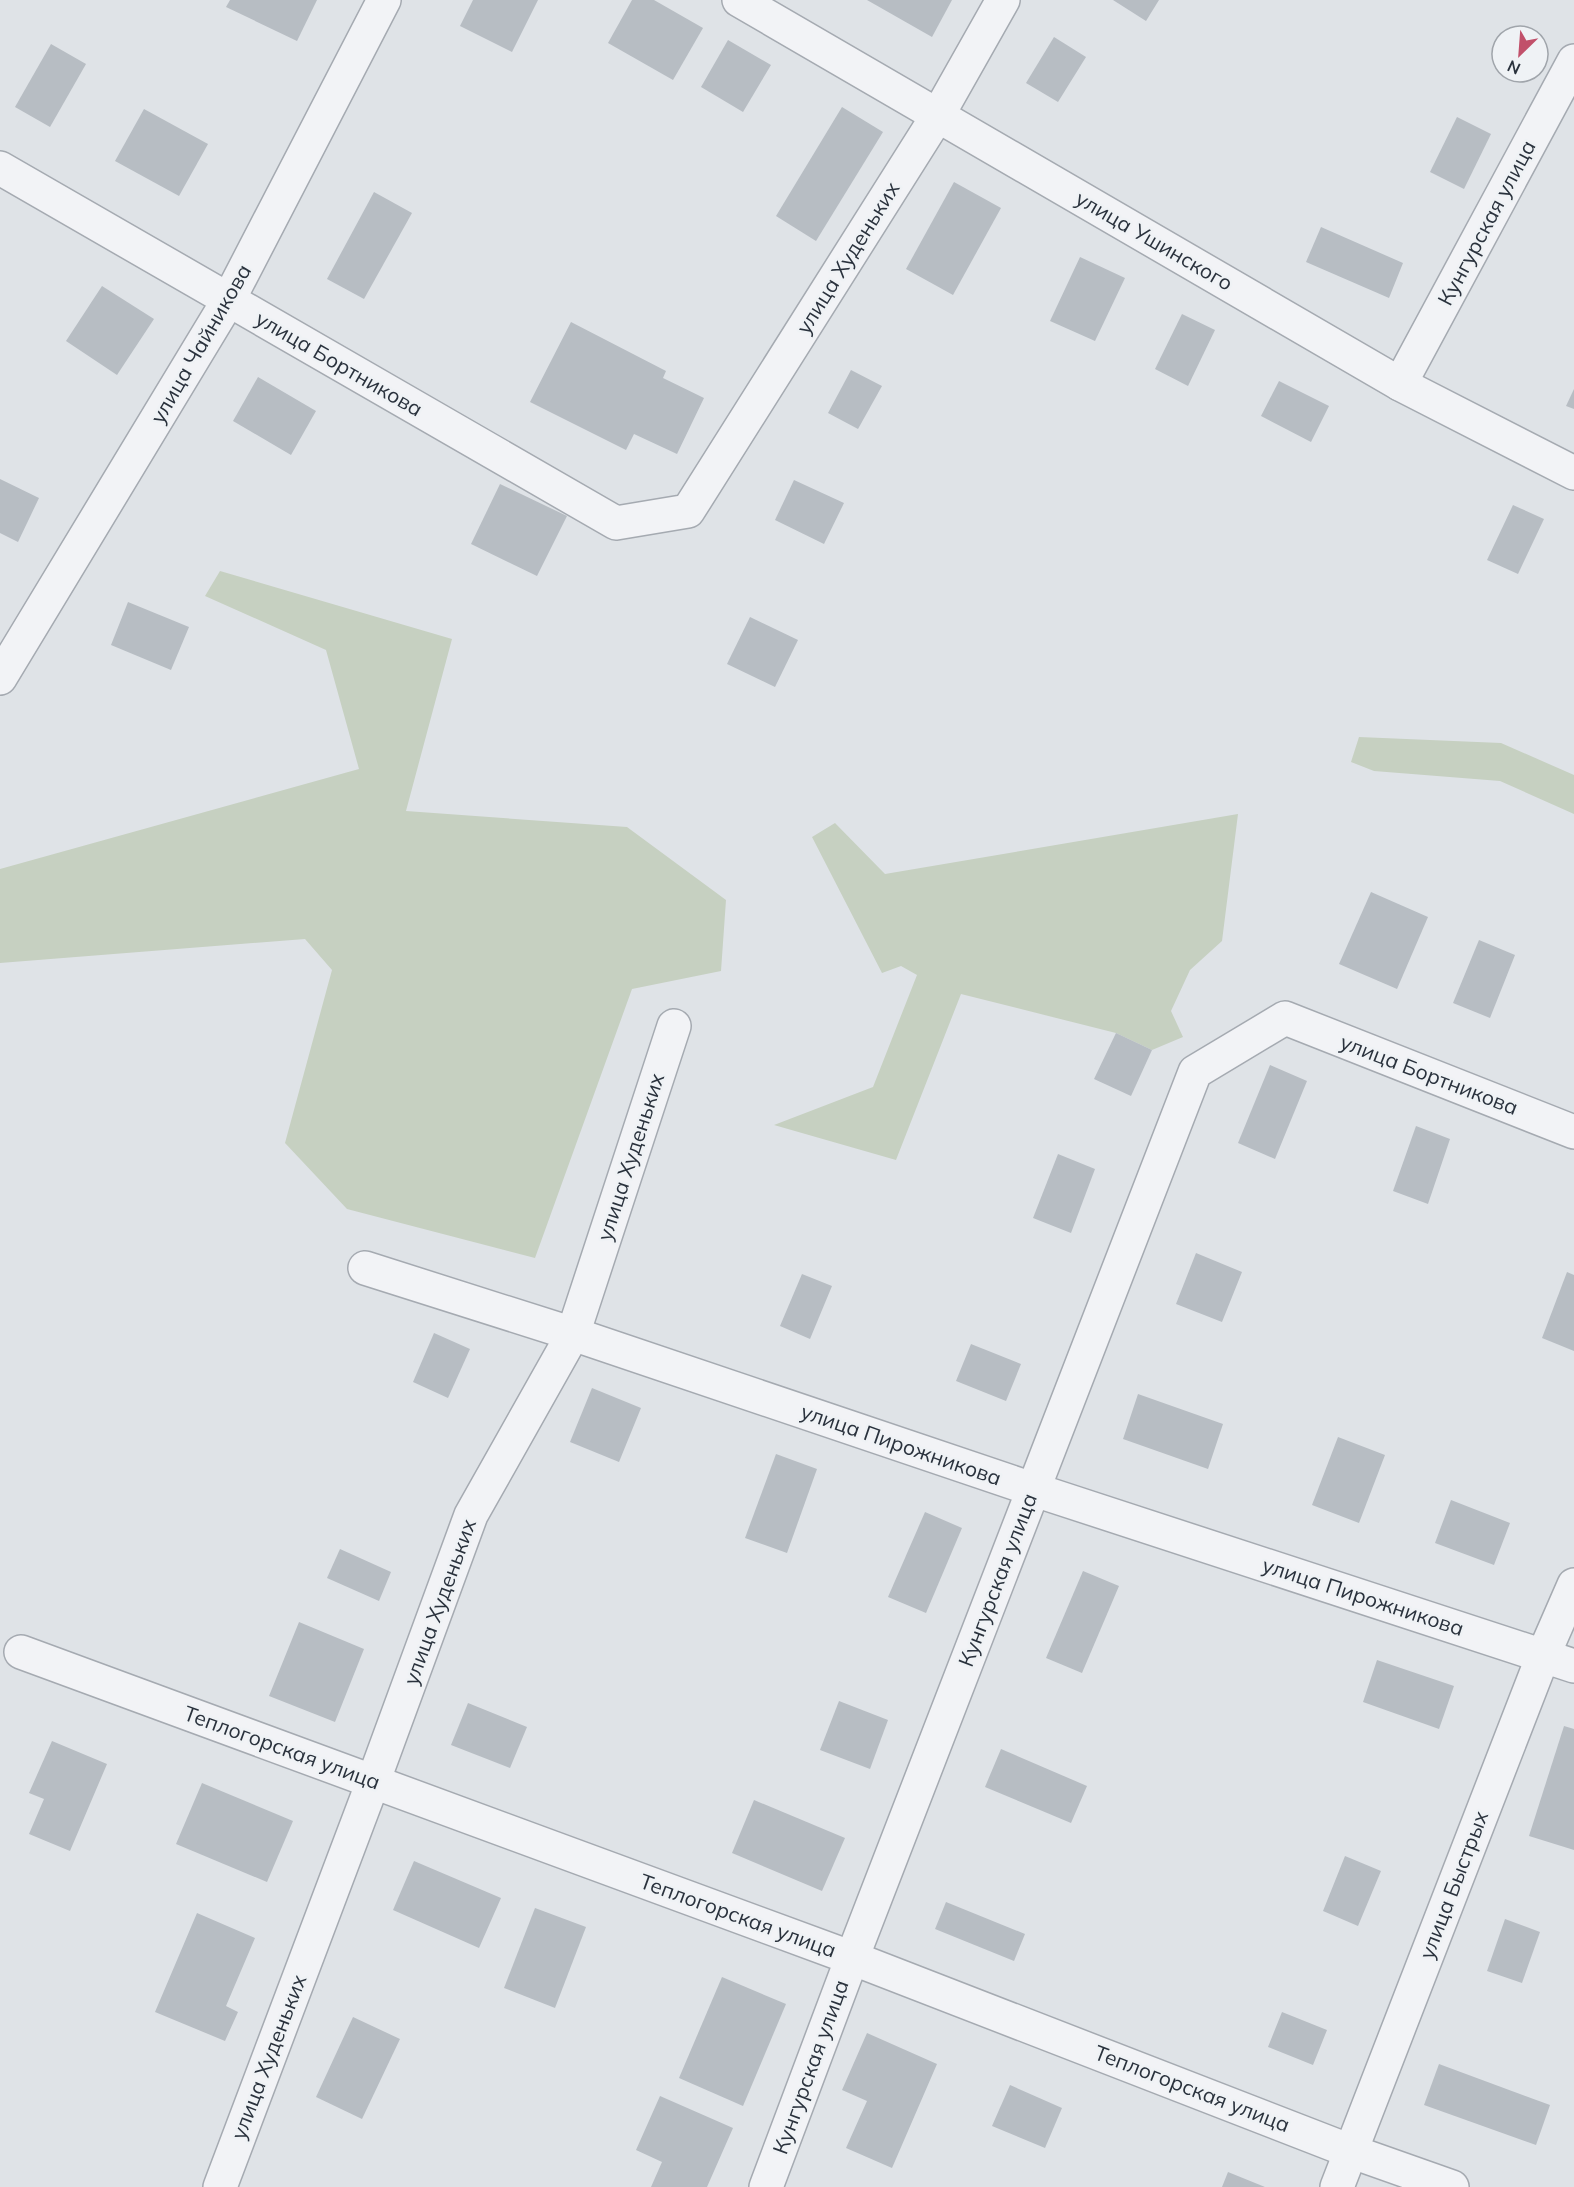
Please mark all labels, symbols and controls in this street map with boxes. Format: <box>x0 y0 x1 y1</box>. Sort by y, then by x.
north arrow <box>1490 24 1550 84</box>
text: N <box>1504 56 1523 79</box>
street label: Кунгурская улица <box>1432 135 1541 310</box>
street label: улица Худеньких <box>790 176 905 338</box>
street label: улица Ушинского <box>1071 185 1238 296</box>
street label: улица Чайникова <box>144 259 256 428</box>
street label: улица Бортникова <box>251 305 428 422</box>
street label: улица Бортникова <box>1337 1028 1522 1120</box>
street label: улица Худеньких <box>591 1069 670 1244</box>
street label: улица Пирожникова <box>798 1398 1005 1491</box>
street label: Кунгурская улица <box>952 1489 1042 1670</box>
street label: улица Худеньких <box>397 1515 481 1688</box>
street label: улица Пирожникова <box>1259 1551 1467 1641</box>
street label: Теплогорская улица <box>181 1699 384 1795</box>
street label: улица Быстрых <box>1413 1806 1493 1962</box>
street label: Теплогорская улица <box>637 1867 840 1963</box>
street label: улица Худеньких <box>225 1970 312 2143</box>
street label: Кунгурская улица <box>766 1976 854 2157</box>
street label: Теплогорская улица <box>1091 2039 1294 2137</box>

